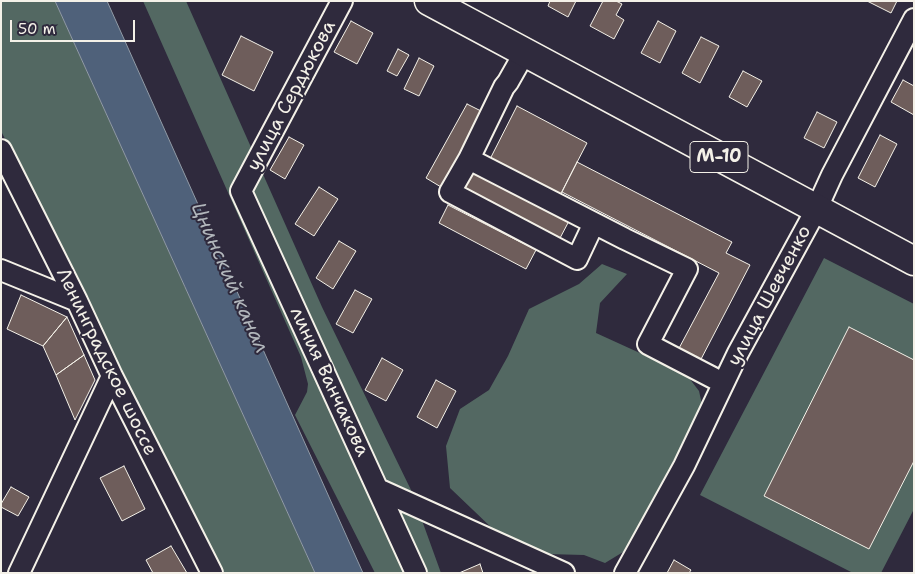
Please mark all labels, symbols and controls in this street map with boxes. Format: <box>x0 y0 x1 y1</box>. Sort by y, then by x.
scale bar <box>12 10 138 42</box>
street label: улица Сердюкова <box>243 17 341 175</box>
text: 50 m <box>18 19 56 39</box>
road number: М-10 <box>690 142 748 172</box>
water label: Цнинский канал <box>185 199 273 357</box>
street label: улица Шевченко <box>723 222 817 370</box>
street label: Ленинградское шоссе <box>51 265 161 459</box>
street label: линия Ванчакова <box>284 304 374 460</box>

